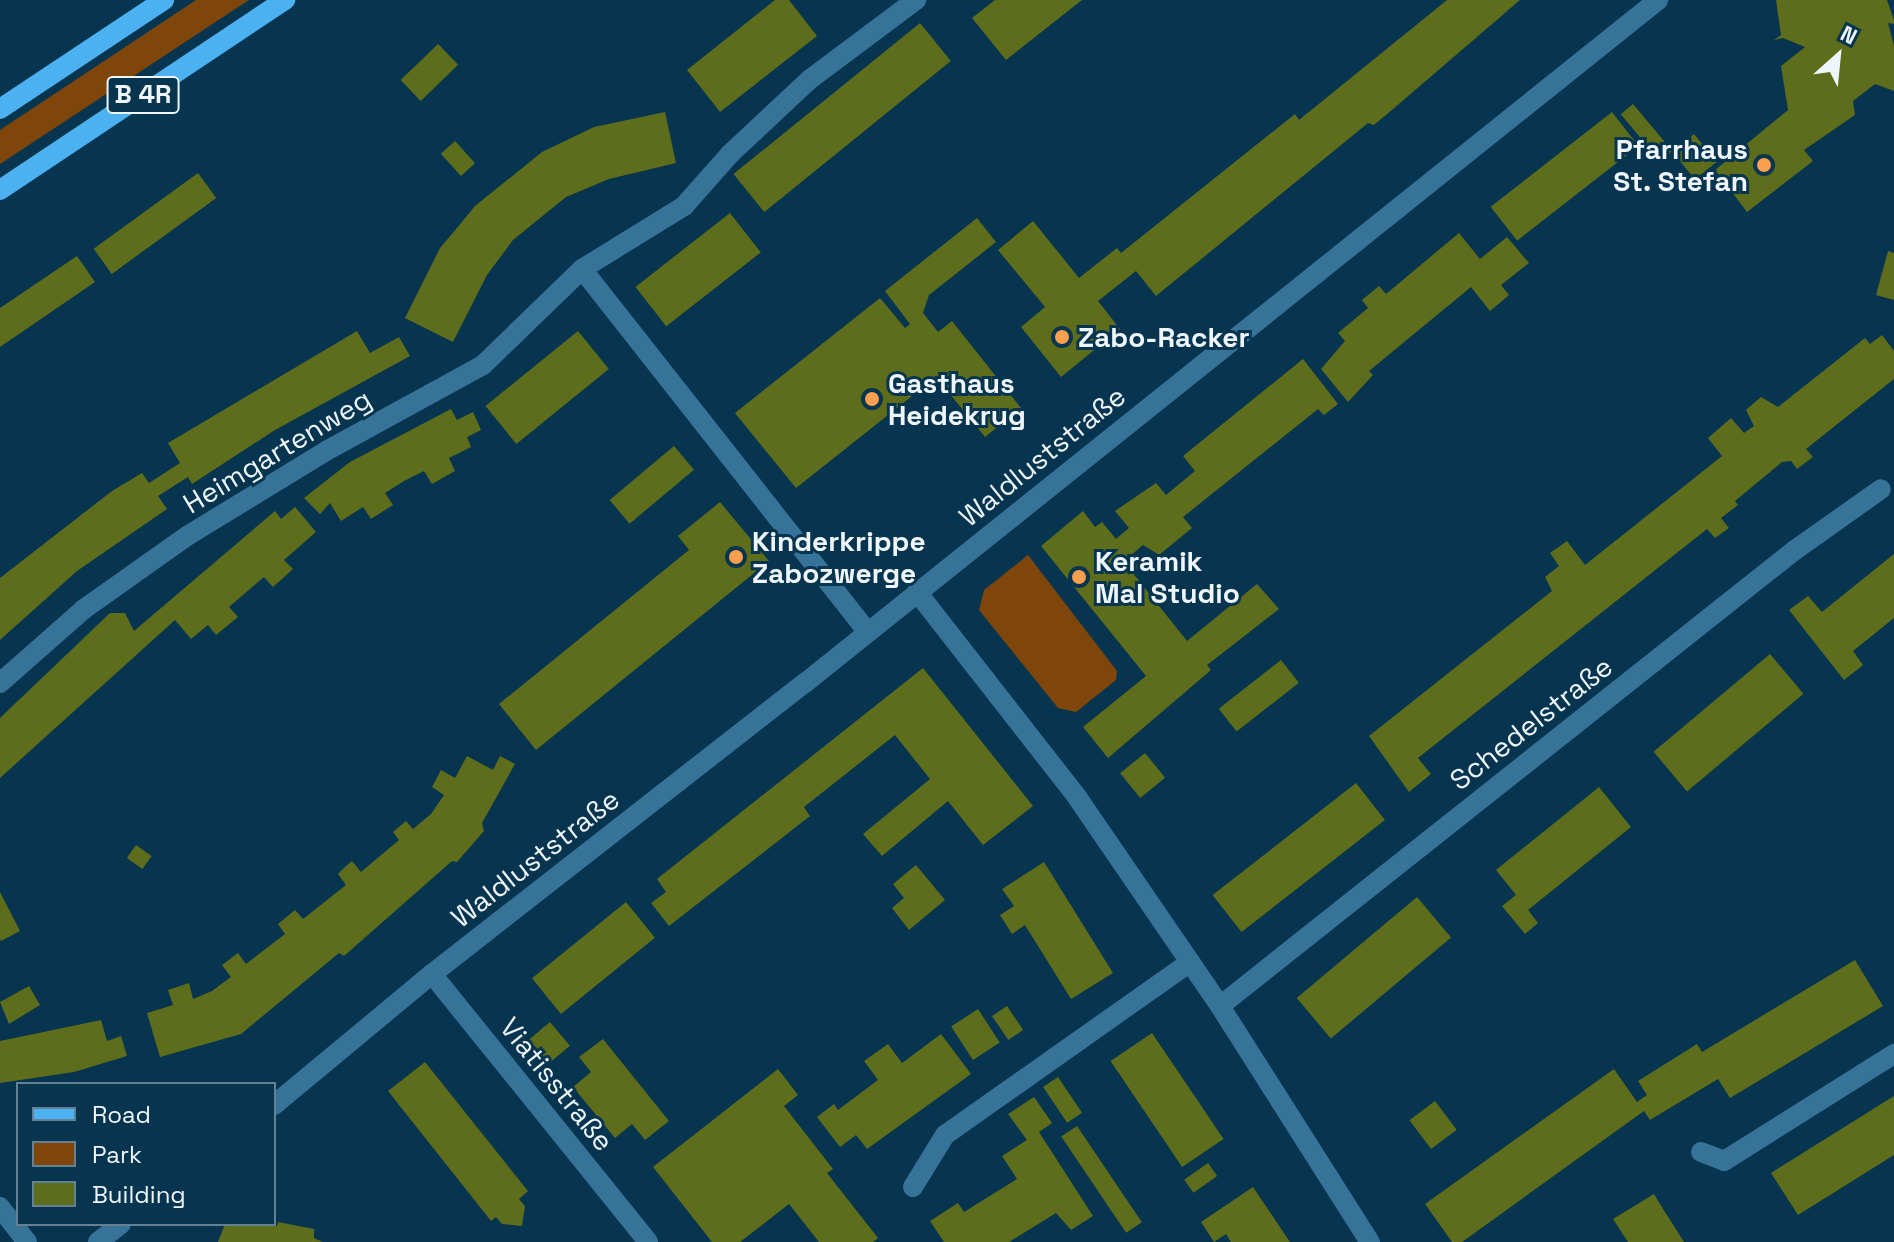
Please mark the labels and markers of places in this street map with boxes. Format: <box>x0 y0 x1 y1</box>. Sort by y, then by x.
place label: Pfarrhaus St. Stefan <box>1612 132 1748 198</box>
marker: Pfarrhaus St. Stefan <box>1755 156 1773 174</box>
place label: Zabo-Racker <box>1078 320 1250 354</box>
marker: Zabo-Racker <box>1053 328 1071 346</box>
place label: Gasthaus Heidekrug <box>888 366 1026 432</box>
marker: Gasthaus Heidekrug <box>863 390 881 408</box>
place label: Kinderkrippe Zabozwerge <box>752 524 926 590</box>
place label: Keramik Mal Studio <box>1095 544 1240 610</box>
marker: Kinderkrippe Zabozwerge <box>727 548 745 566</box>
marker: Keramik Mal Studio <box>1070 568 1088 586</box>

